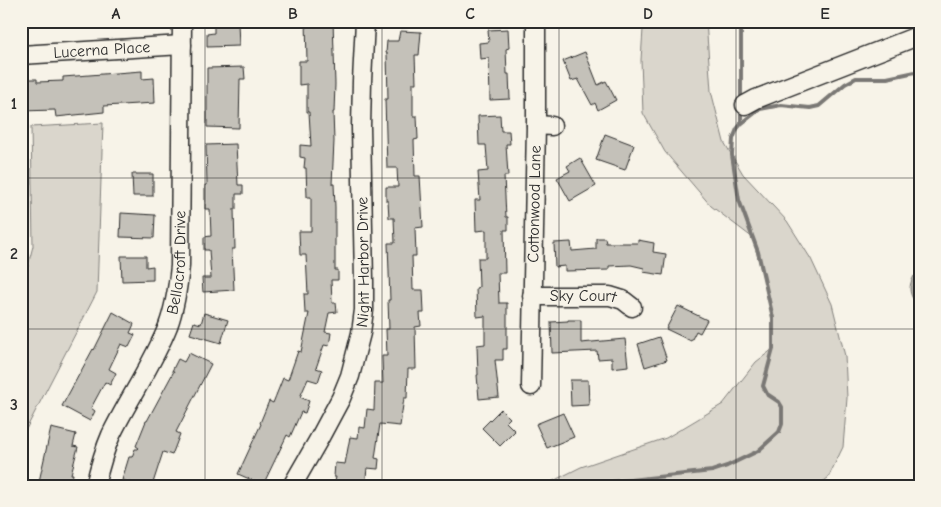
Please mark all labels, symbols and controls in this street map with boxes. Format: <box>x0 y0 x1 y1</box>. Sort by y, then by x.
text: A <box>112 5 121 23</box>
text: B <box>288 5 298 23</box>
text: C <box>465 5 475 23</box>
text: D <box>643 5 653 23</box>
text: E <box>820 5 830 23</box>
street label: Lucerna Place <box>53 38 151 62</box>
text: 1 <box>11 95 17 113</box>
street label: Cottonwood Lane <box>524 145 545 263</box>
street label: Night Harbor Drive <box>353 197 373 328</box>
street label: Bellacroft Drive <box>163 211 189 317</box>
text: 2 <box>10 245 18 263</box>
street label: Sky Court <box>550 287 619 307</box>
text: 3 <box>10 396 18 414</box>

